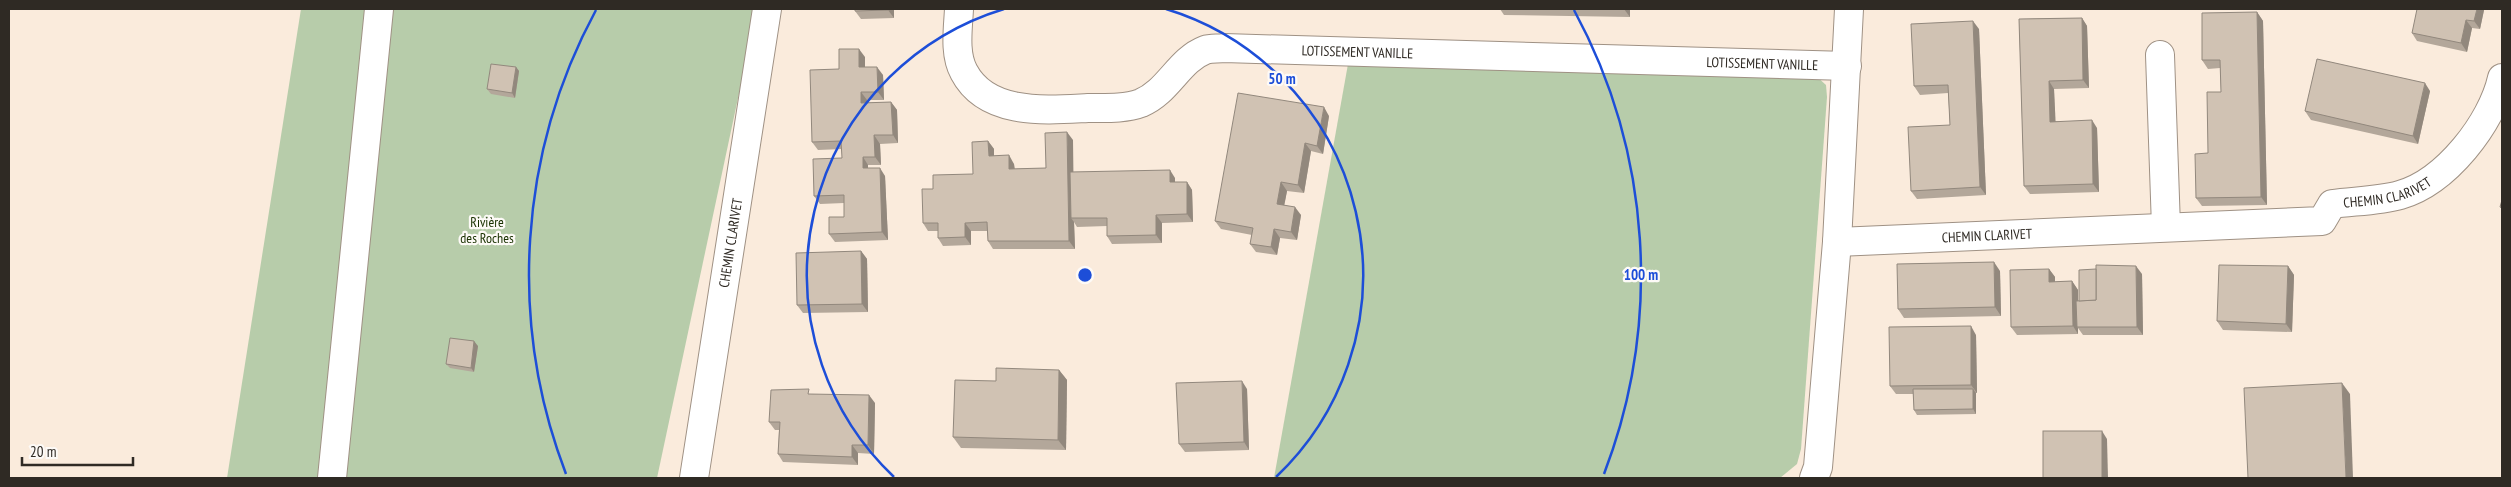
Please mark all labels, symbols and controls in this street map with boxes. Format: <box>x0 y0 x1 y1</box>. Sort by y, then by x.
street label: LOTISSEMENT VANILLE <box>1301 41 1413 62</box>
street label: LOTISSEMENT VANILLE <box>1706 53 1818 74</box>
text: 50 m <box>1268 69 1296 88</box>
street label: CHEMIN CLARIVET <box>2343 173 2435 212</box>
street label: CHEMIN CLARIVET <box>715 196 747 289</box>
park label: Rivière des Roches <box>460 213 514 247</box>
street label: CHEMIN CLARIVET <box>1941 225 2033 246</box>
text: 100 m <box>1624 265 1658 284</box>
centre of rings <box>1076 266 1094 284</box>
scale bar <box>22 434 134 466</box>
text: 20 m <box>30 442 56 461</box>

